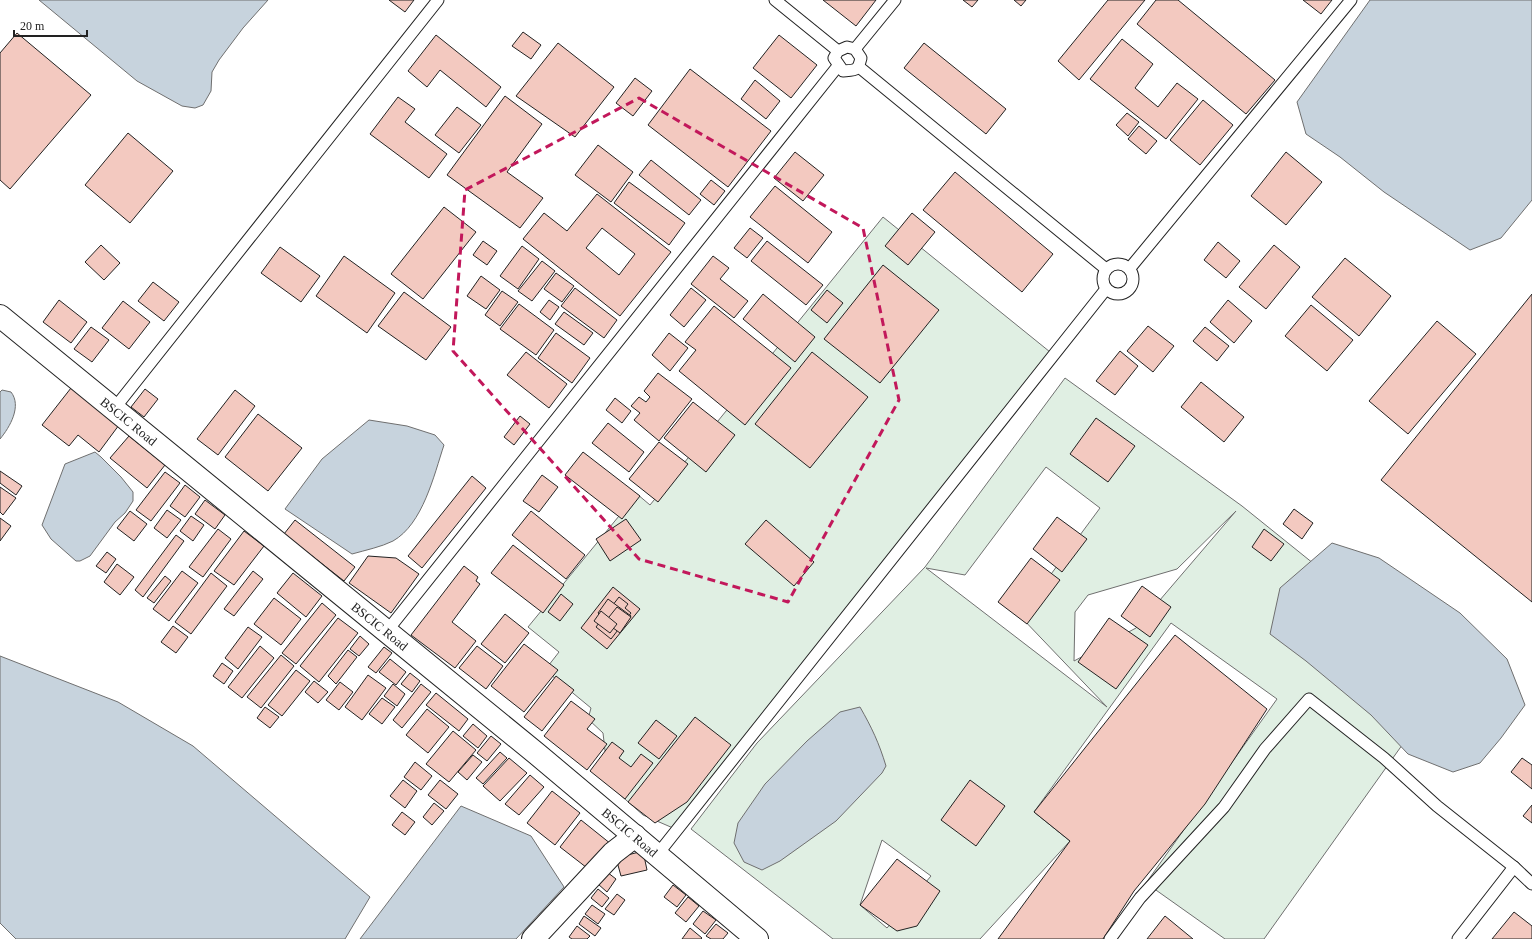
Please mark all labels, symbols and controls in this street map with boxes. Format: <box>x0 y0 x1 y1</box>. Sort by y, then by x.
scale bar <box>14 12 87 38</box>
text: 20 m <box>20 19 45 33</box>
street label: BSCIC Road <box>97 394 160 449</box>
street label: BSCIC Road <box>348 599 411 654</box>
street label: BSCIC Road <box>599 805 661 860</box>

